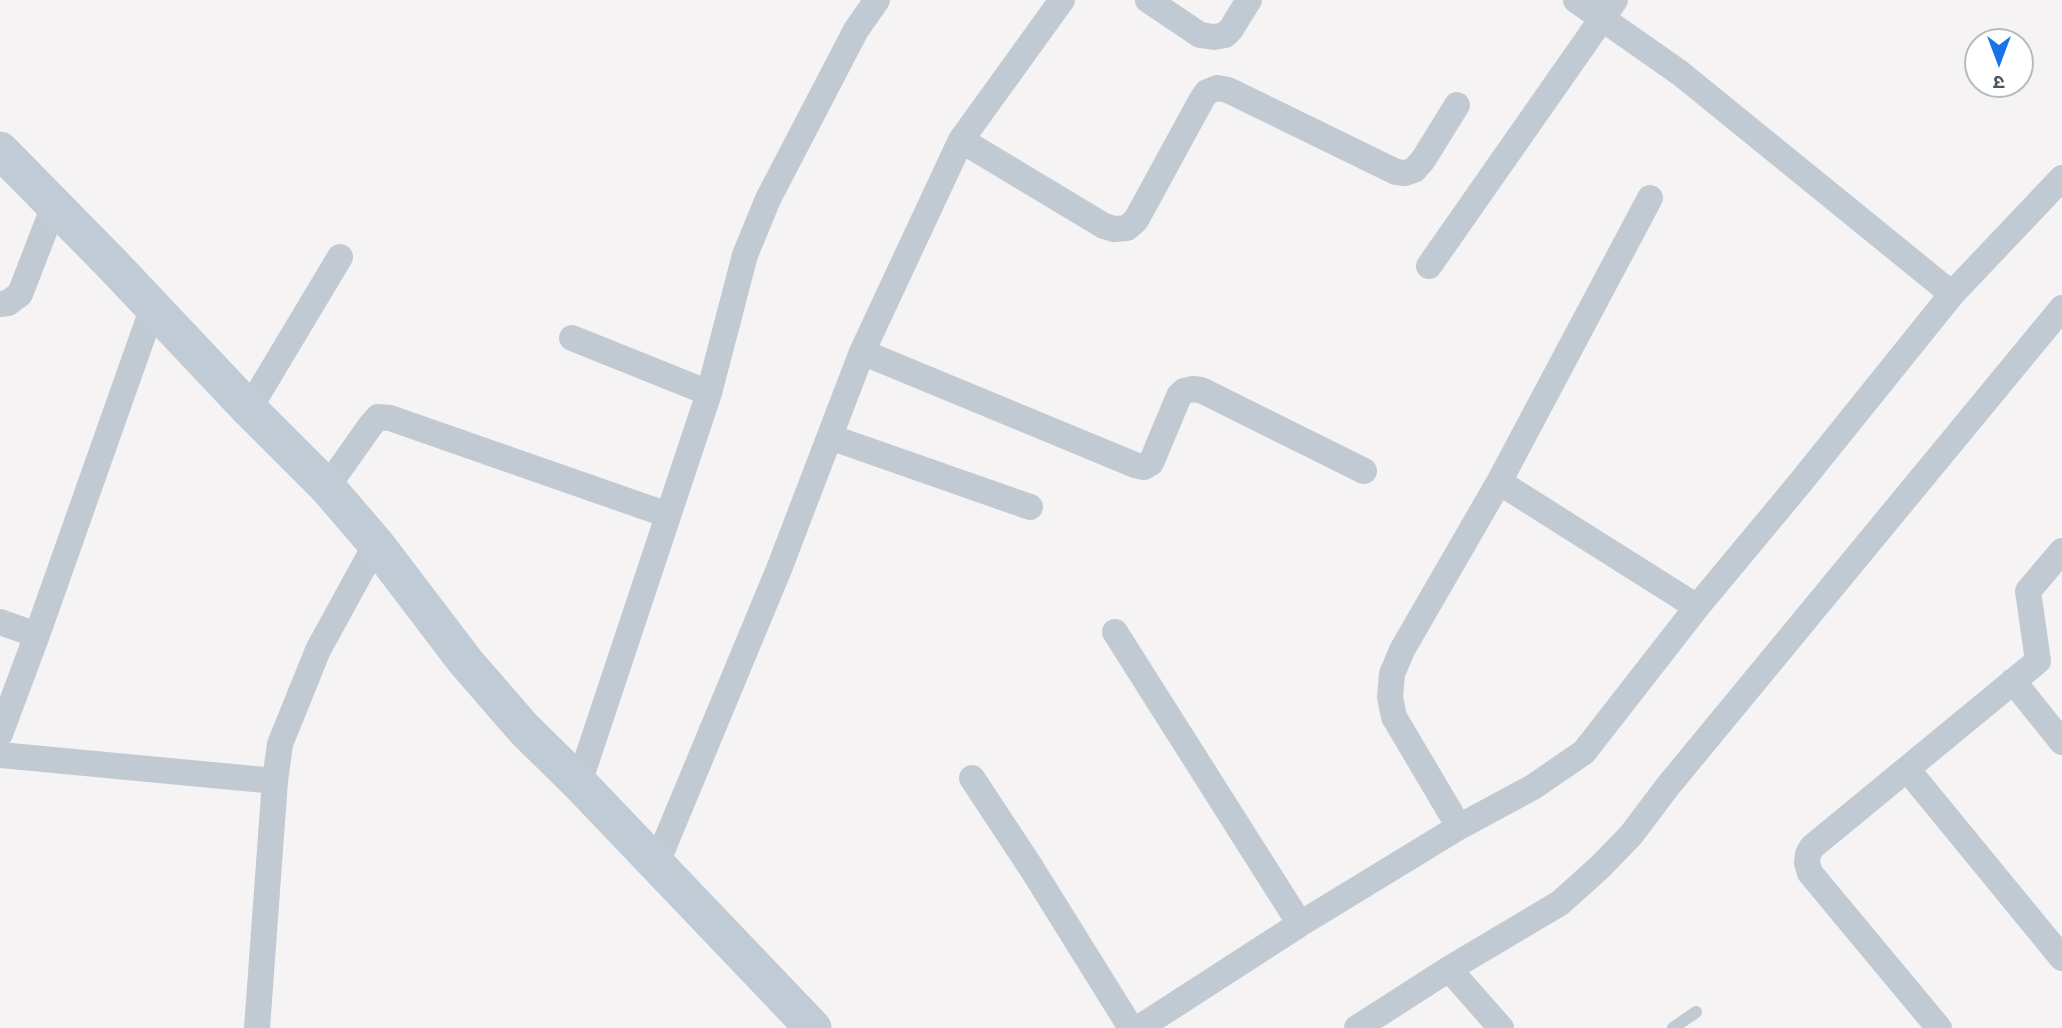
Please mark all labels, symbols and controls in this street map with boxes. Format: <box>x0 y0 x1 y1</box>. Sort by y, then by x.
north arrow <box>1964 28 2034 98</box>
text: उ <box>1993 70 2005 95</box>

